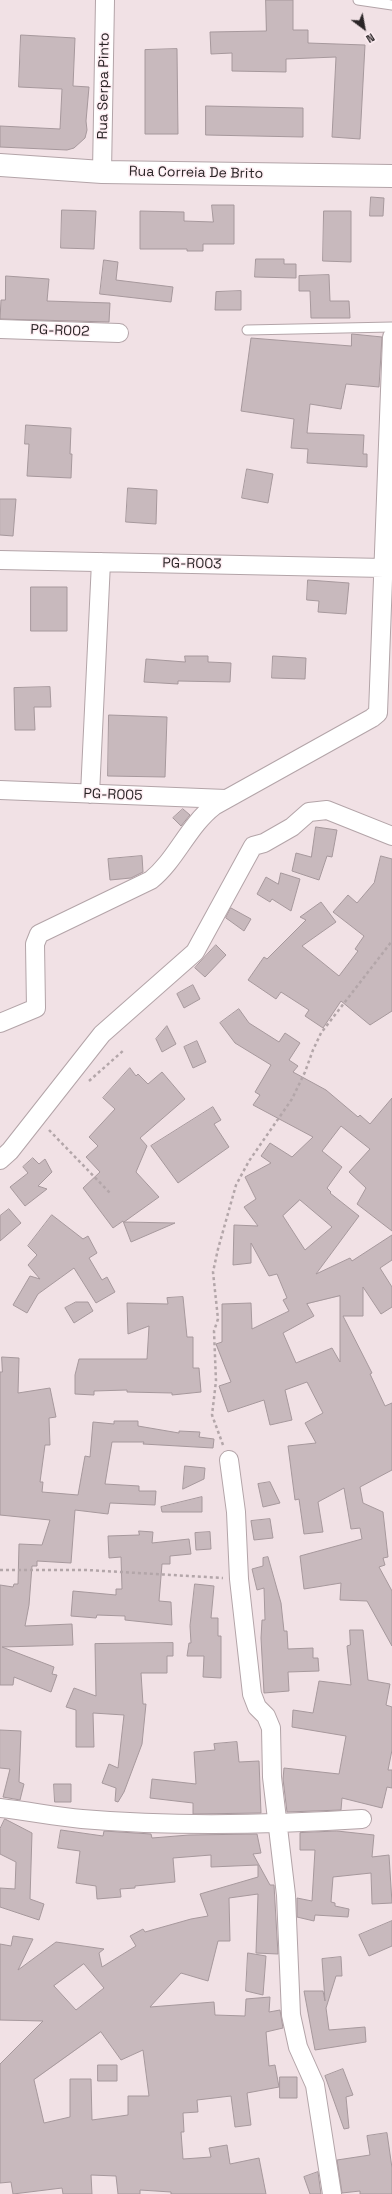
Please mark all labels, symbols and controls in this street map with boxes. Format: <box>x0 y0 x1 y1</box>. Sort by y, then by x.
north arrow <box>344 8 384 48</box>
text: N <box>364 30 377 46</box>
street label: Rua Serpa Pinto <box>95 32 113 140</box>
street label: Rua Correia De Brito <box>129 163 263 183</box>
street label: PG-R002 <box>30 322 90 340</box>
street label: PG-R003 <box>162 555 222 573</box>
street label: PG-R005 <box>83 786 143 804</box>

